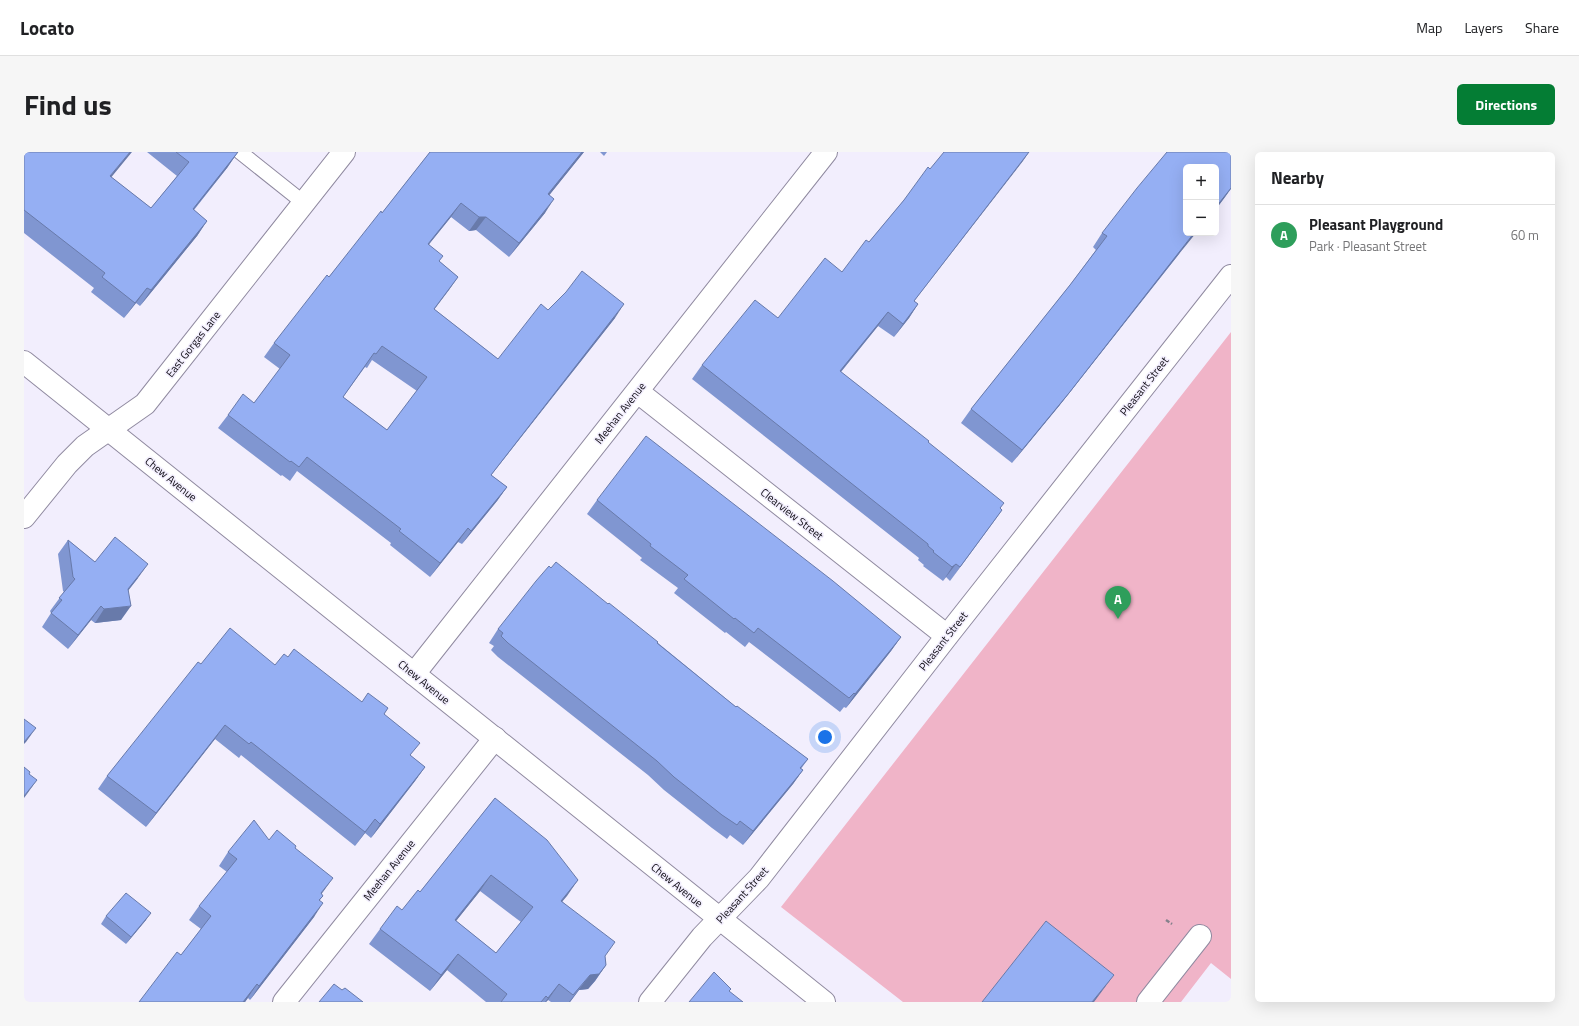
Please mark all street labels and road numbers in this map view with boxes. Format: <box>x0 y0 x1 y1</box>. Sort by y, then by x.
street label: East Gorgas Lane <box>162 307 224 381</box>
street label: Pleasant Street <box>1116 353 1172 419</box>
street label: Meehan Avenue <box>591 378 649 447</box>
street label: Chew Avenue <box>142 453 201 505</box>
street label: Clearview Street <box>757 484 827 544</box>
street label: Pleasant Street <box>915 608 971 674</box>
street label: Chew Avenue <box>395 656 454 708</box>
street label: Meehan Avenue <box>359 836 419 904</box>
street label: Chew Avenue <box>648 859 707 911</box>
street label: Pleasant Street <box>712 863 772 927</box>

